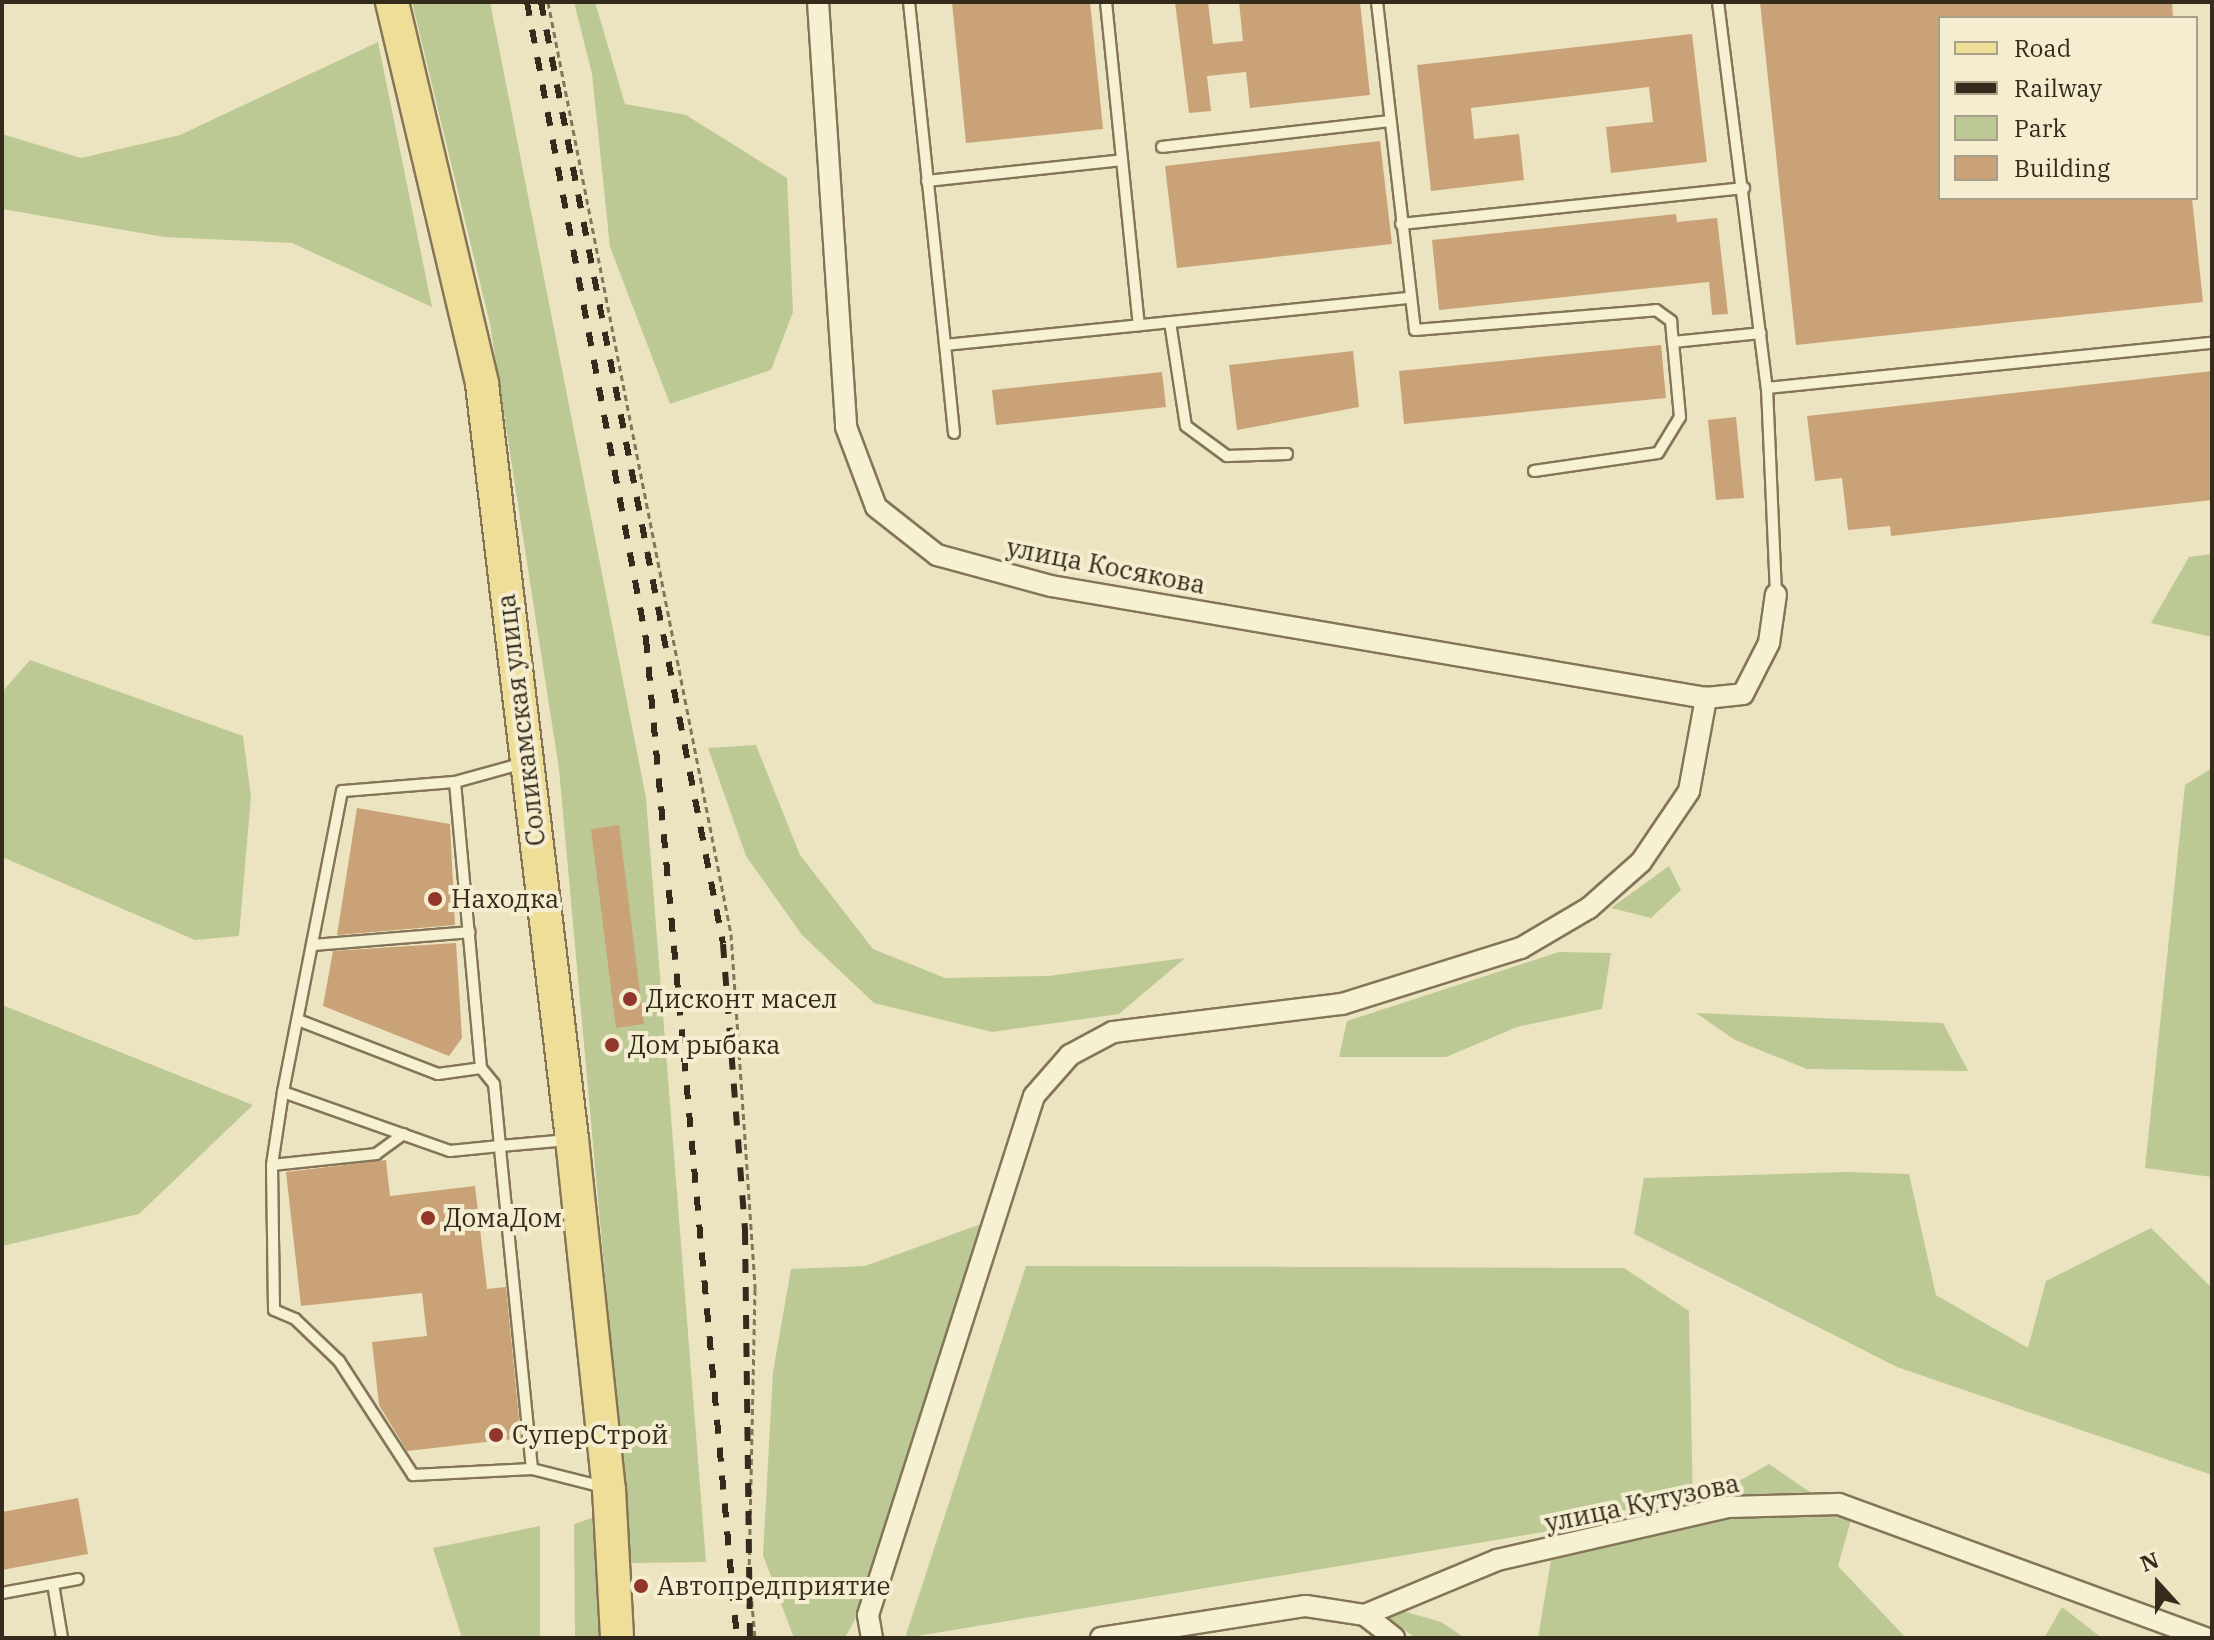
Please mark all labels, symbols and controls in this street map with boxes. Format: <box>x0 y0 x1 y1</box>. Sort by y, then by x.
legend <box>1938 16 2198 200</box>
text: Road <box>2014 32 2071 64</box>
text: Railway <box>2014 72 2102 104</box>
text: Park <box>2014 112 2066 144</box>
text: Building <box>2014 152 2110 184</box>
street label: улица Косякова <box>1004 531 1208 601</box>
street label: Соликамская улица <box>490 592 552 848</box>
place label: Находка <box>451 883 559 915</box>
marker: Находка <box>426 890 444 908</box>
place label: Дисконт масел <box>646 983 837 1015</box>
marker: Дисконт масел <box>621 990 639 1008</box>
place label: Дом рыбака <box>628 1029 780 1061</box>
marker: Дом рыбака <box>603 1036 621 1054</box>
place label: ДомаДом <box>444 1202 562 1234</box>
marker: ДомаДом <box>419 1209 437 1227</box>
place label: СуперСтрой <box>512 1419 668 1451</box>
marker: СуперСтрой <box>487 1426 505 1444</box>
street label: улица Кутузова <box>1542 1467 1742 1539</box>
north arrow <box>2118 1544 2198 1624</box>
text: N <box>2136 1544 2163 1578</box>
place label: Автопредприятие <box>657 1570 891 1602</box>
marker: Автопредприятие <box>632 1577 650 1595</box>

